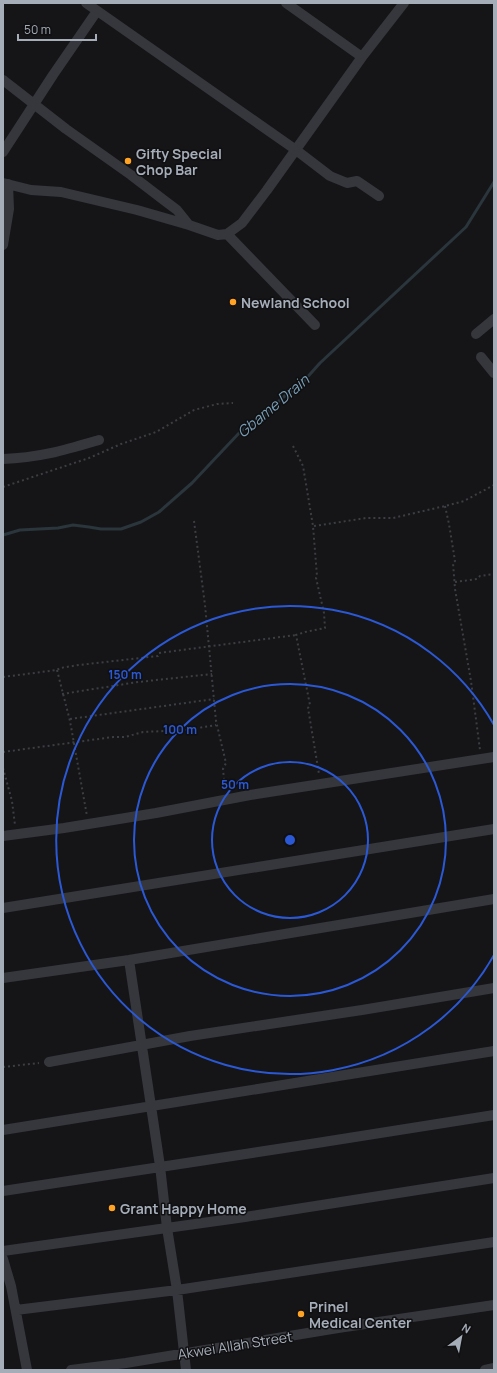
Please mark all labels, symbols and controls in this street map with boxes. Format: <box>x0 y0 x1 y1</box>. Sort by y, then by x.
scale bar <box>18 16 96 42</box>
text: 50 m <box>24 21 51 38</box>
place label: Gifty Special Chop Bar <box>136 144 222 179</box>
marker: Gifty Special Chop Bar <box>123 156 133 166</box>
place label: Newland School <box>241 293 350 312</box>
marker: Newland School <box>228 297 238 307</box>
water label: Gbame Drain <box>232 369 314 442</box>
text: 150 m <box>108 666 142 683</box>
text: 100 m <box>163 721 197 738</box>
text: 50 m <box>221 776 249 793</box>
centre of rings <box>283 833 297 847</box>
place label: Grant Happy Home <box>120 1199 247 1218</box>
marker: Grant Happy Home <box>107 1203 117 1213</box>
place label: Prinel Medical Center <box>309 1297 412 1332</box>
marker: Prinel Medical Center <box>296 1309 306 1319</box>
north arrow <box>441 1317 481 1357</box>
text: N <box>459 1320 474 1337</box>
street label: Akwei Allah Street <box>176 1326 294 1363</box>

